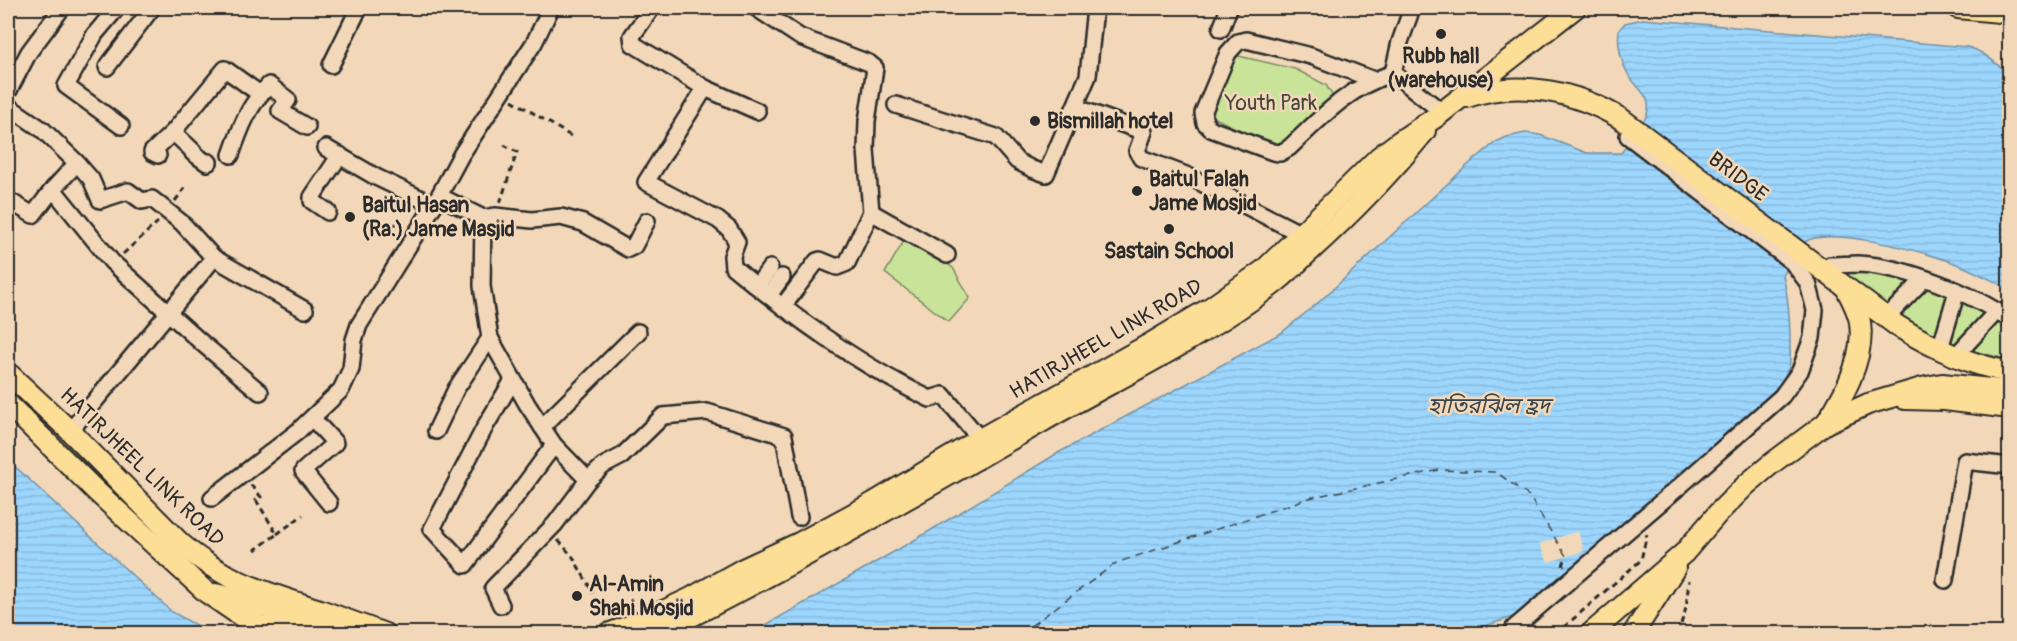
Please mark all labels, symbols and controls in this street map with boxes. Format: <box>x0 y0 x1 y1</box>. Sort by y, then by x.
marker: Rubb hall (warehouse) <box>1434 27 1448 41</box>
place label: Rubb hall (warehouse) <box>1388 43 1494 94</box>
park label: Youth Park <box>1224 90 1317 117</box>
place label: Bismillah hotel <box>1047 108 1174 135</box>
marker: Bismillah hotel <box>1028 114 1042 128</box>
street label: BRIDGE <box>1703 146 1773 208</box>
place label: Baitul Falah Jame Mosjid <box>1149 166 1257 217</box>
marker: Baitul Falah Jame Mosjid <box>1130 184 1144 198</box>
place label: Baitul Hasan (Ra:) Jame Masjid <box>362 192 515 243</box>
marker: Baitul Hasan (Ra:) Jame Masjid <box>343 210 357 224</box>
marker: Sastain School <box>1162 222 1176 236</box>
place label: Sastain School <box>1104 238 1234 265</box>
street label: HATIRJHEEL LINK ROAD <box>1005 273 1207 405</box>
street label: HATIRJHEEL LINK ROAD <box>54 382 230 552</box>
water label: হাতিরঝিল হ্রদ <box>1428 392 1554 420</box>
place label: Al-Amin Shahi Mosjid <box>589 571 694 622</box>
marker: Al-Amin Shahi Mosjid <box>570 589 584 603</box>

